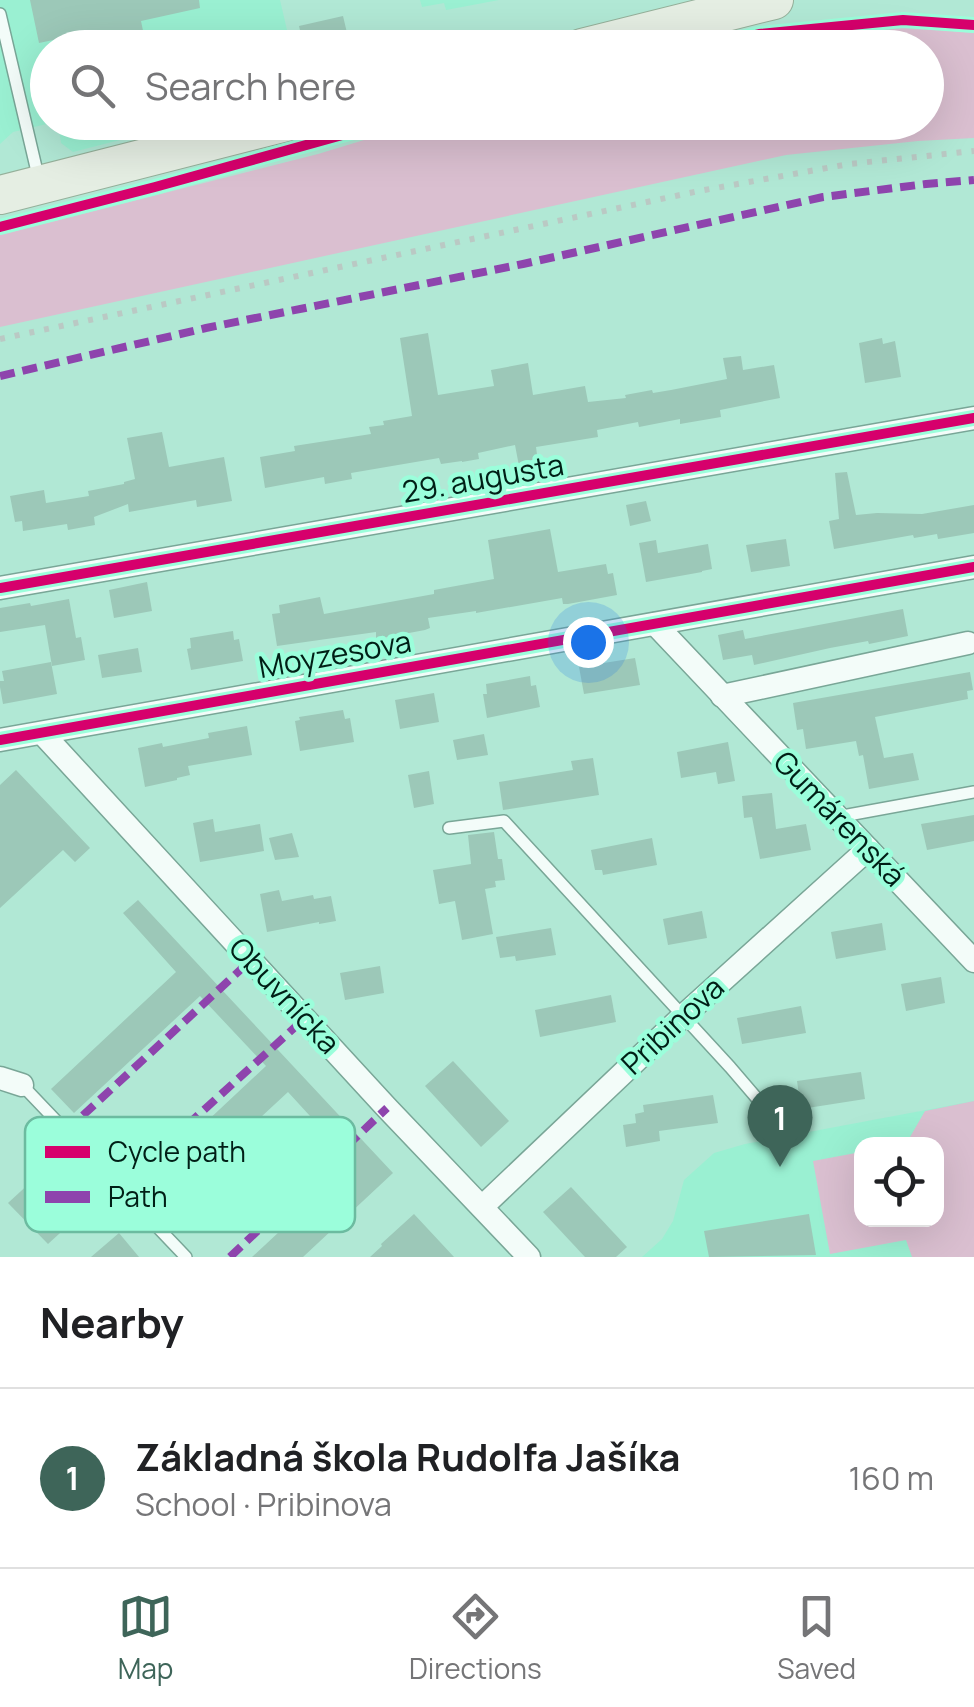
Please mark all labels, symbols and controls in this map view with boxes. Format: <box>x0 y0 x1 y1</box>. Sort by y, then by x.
search box <box>30 30 944 140</box>
icon: search <box>65 58 120 113</box>
text: Search here <box>145 59 356 111</box>
street label: 29. augusta <box>399 443 567 512</box>
your location <box>563 617 614 668</box>
street label: Moyzesova <box>255 620 414 687</box>
street label: Gumárenská <box>765 741 915 895</box>
street label: Obuvnícka <box>220 928 350 1062</box>
street label: Pribinova <box>612 967 732 1083</box>
pin: 1 <box>748 1084 812 1167</box>
legend <box>25 1117 355 1232</box>
text: Cycle path <box>108 1132 246 1170</box>
map controls <box>854 1137 944 1227</box>
button: locate <box>854 1137 944 1227</box>
text: Path <box>108 1177 168 1215</box>
text: Nearby <box>40 1293 184 1351</box>
text: Základná škola Rudolfa Jašíka <box>135 1430 680 1482</box>
text: 1 <box>65 1456 80 1500</box>
text: 160 m <box>849 1456 934 1500</box>
text: School · Pribinova <box>135 1482 392 1526</box>
tab: Map <box>118 1589 173 1687</box>
tab: Directions <box>409 1589 542 1687</box>
tab: Saved <box>777 1589 856 1687</box>

